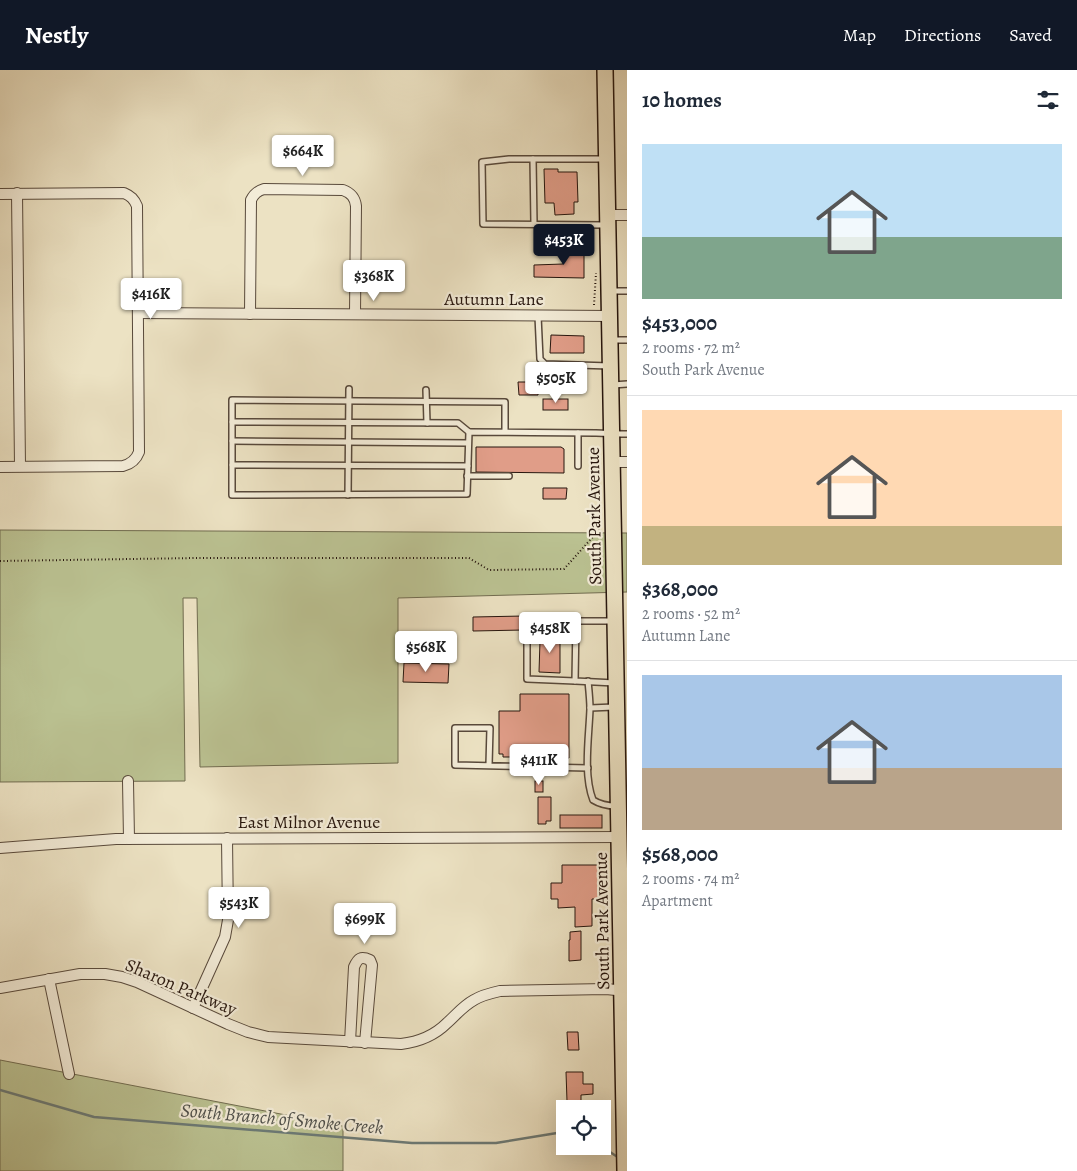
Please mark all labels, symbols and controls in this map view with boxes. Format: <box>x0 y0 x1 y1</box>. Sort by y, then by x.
text: Nestly <box>25 19 88 51</box>
text: Map <box>843 23 876 47</box>
text: Directions <box>904 23 981 47</box>
text: Saved <box>1009 23 1052 47</box>
text: 10 homes <box>642 86 722 114</box>
icon: filters <box>1034 86 1062 114</box>
pin: $664K <box>268 134 338 177</box>
text: $664K <box>283 140 323 162</box>
icon: home <box>807 177 897 267</box>
pin: $453K <box>529 224 599 266</box>
text: $453K <box>544 229 584 251</box>
pin: $368K <box>339 260 409 302</box>
text: $368K <box>354 265 394 287</box>
pin: $416K <box>116 278 186 320</box>
text: $416K <box>132 283 170 305</box>
street label: Autumn Lane <box>443 287 544 311</box>
text: $453,000 <box>642 309 717 337</box>
text: 2 rooms · 72 m² <box>642 337 740 359</box>
text: South Park Avenue <box>642 359 765 381</box>
pin: $505K <box>521 362 591 404</box>
text: $505K <box>536 367 576 389</box>
icon: home <box>807 442 897 532</box>
street label: South Park Avenue <box>581 447 607 585</box>
text: $368,000 <box>642 575 718 603</box>
text: 2 rooms · 52 m² <box>642 603 740 625</box>
pin: $458K <box>515 612 585 654</box>
text: $458K <box>530 617 570 639</box>
text: Autumn Lane <box>642 625 730 647</box>
pin: $568K <box>391 630 461 673</box>
text: $568K <box>406 636 446 658</box>
icon: home <box>807 707 897 797</box>
pin: $411K <box>504 744 574 786</box>
text: $411K <box>521 749 557 771</box>
street label: East Milnor Avenue <box>238 810 380 834</box>
text: $568,000 <box>642 840 718 868</box>
street label: South Park Avenue <box>589 852 615 990</box>
text: 2 rooms · 74 m² <box>642 868 740 890</box>
pin: $543K <box>204 886 274 929</box>
text: Apartment <box>642 890 713 912</box>
text: $543K <box>219 892 259 914</box>
pin: $699K <box>330 902 400 945</box>
text: $699K <box>345 908 385 930</box>
street label: Sharon Parkway <box>122 953 241 1022</box>
water label: South Branch of Smoke Creek <box>180 1097 384 1141</box>
map controls <box>556 1100 611 1155</box>
button: locate <box>556 1100 611 1155</box>

